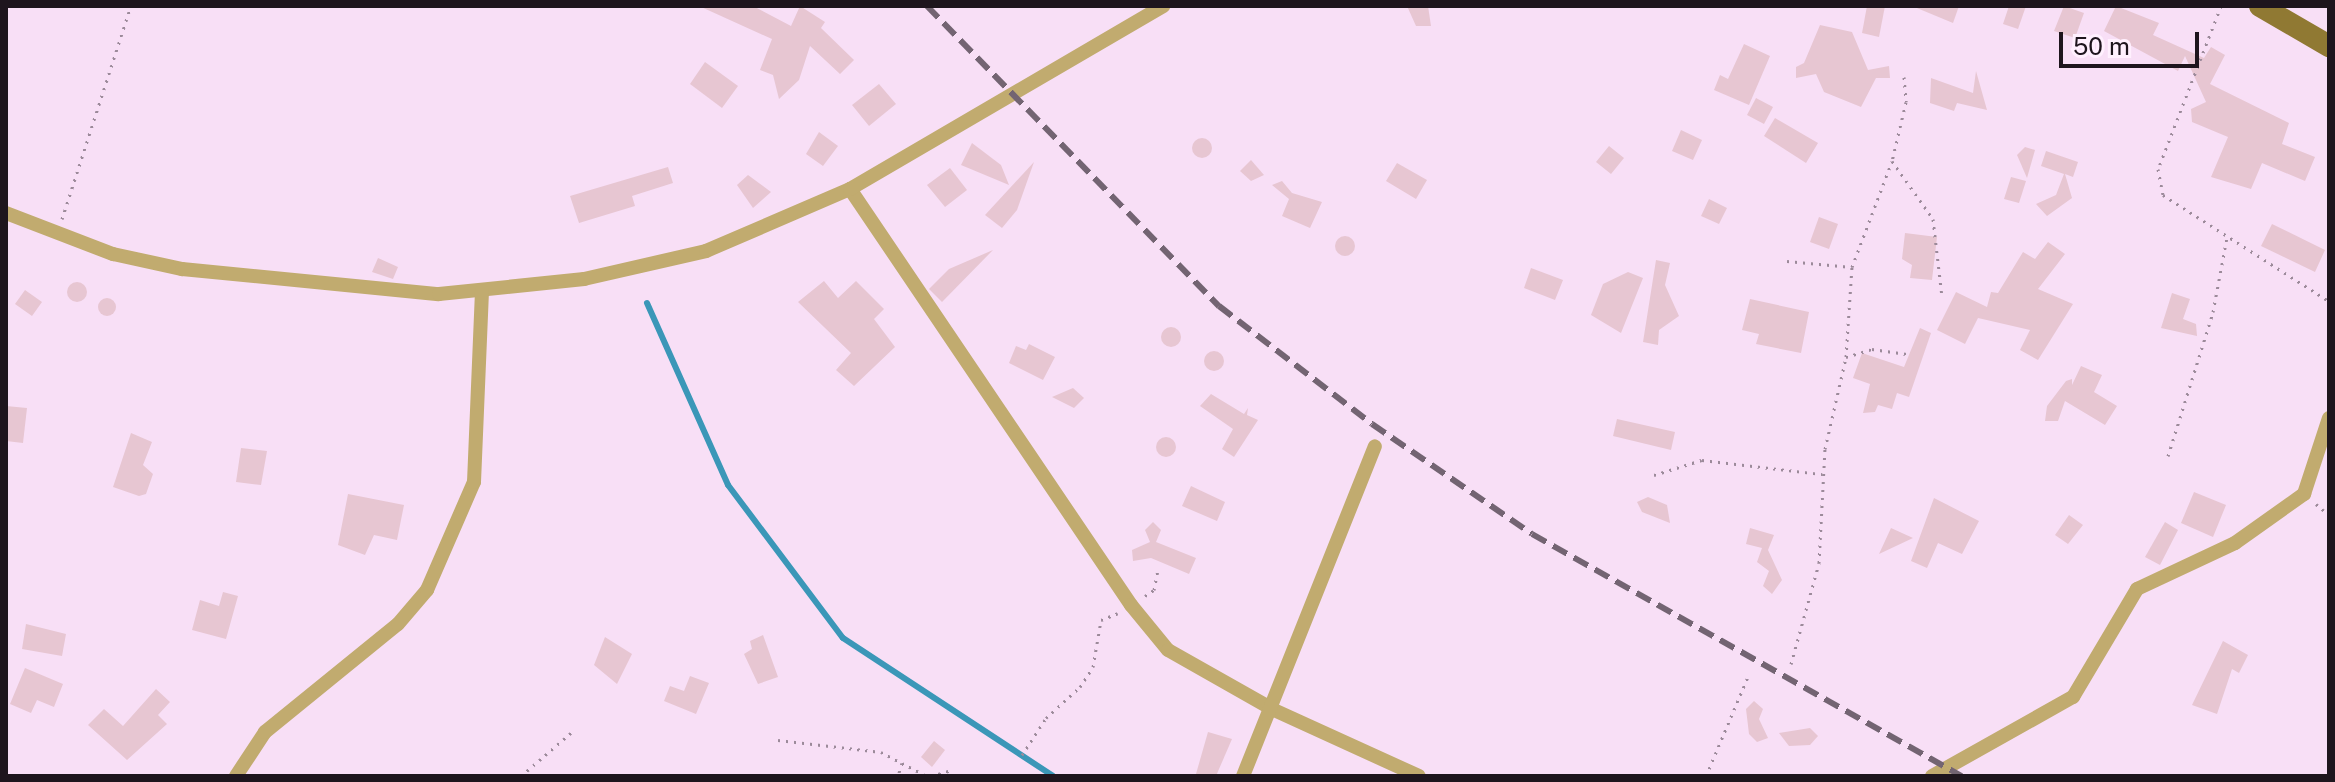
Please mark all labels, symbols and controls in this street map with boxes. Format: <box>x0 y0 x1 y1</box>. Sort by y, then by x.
scale bar <box>2063 16 2203 66</box>
text: 50 m <box>2073 32 2130 60</box>

